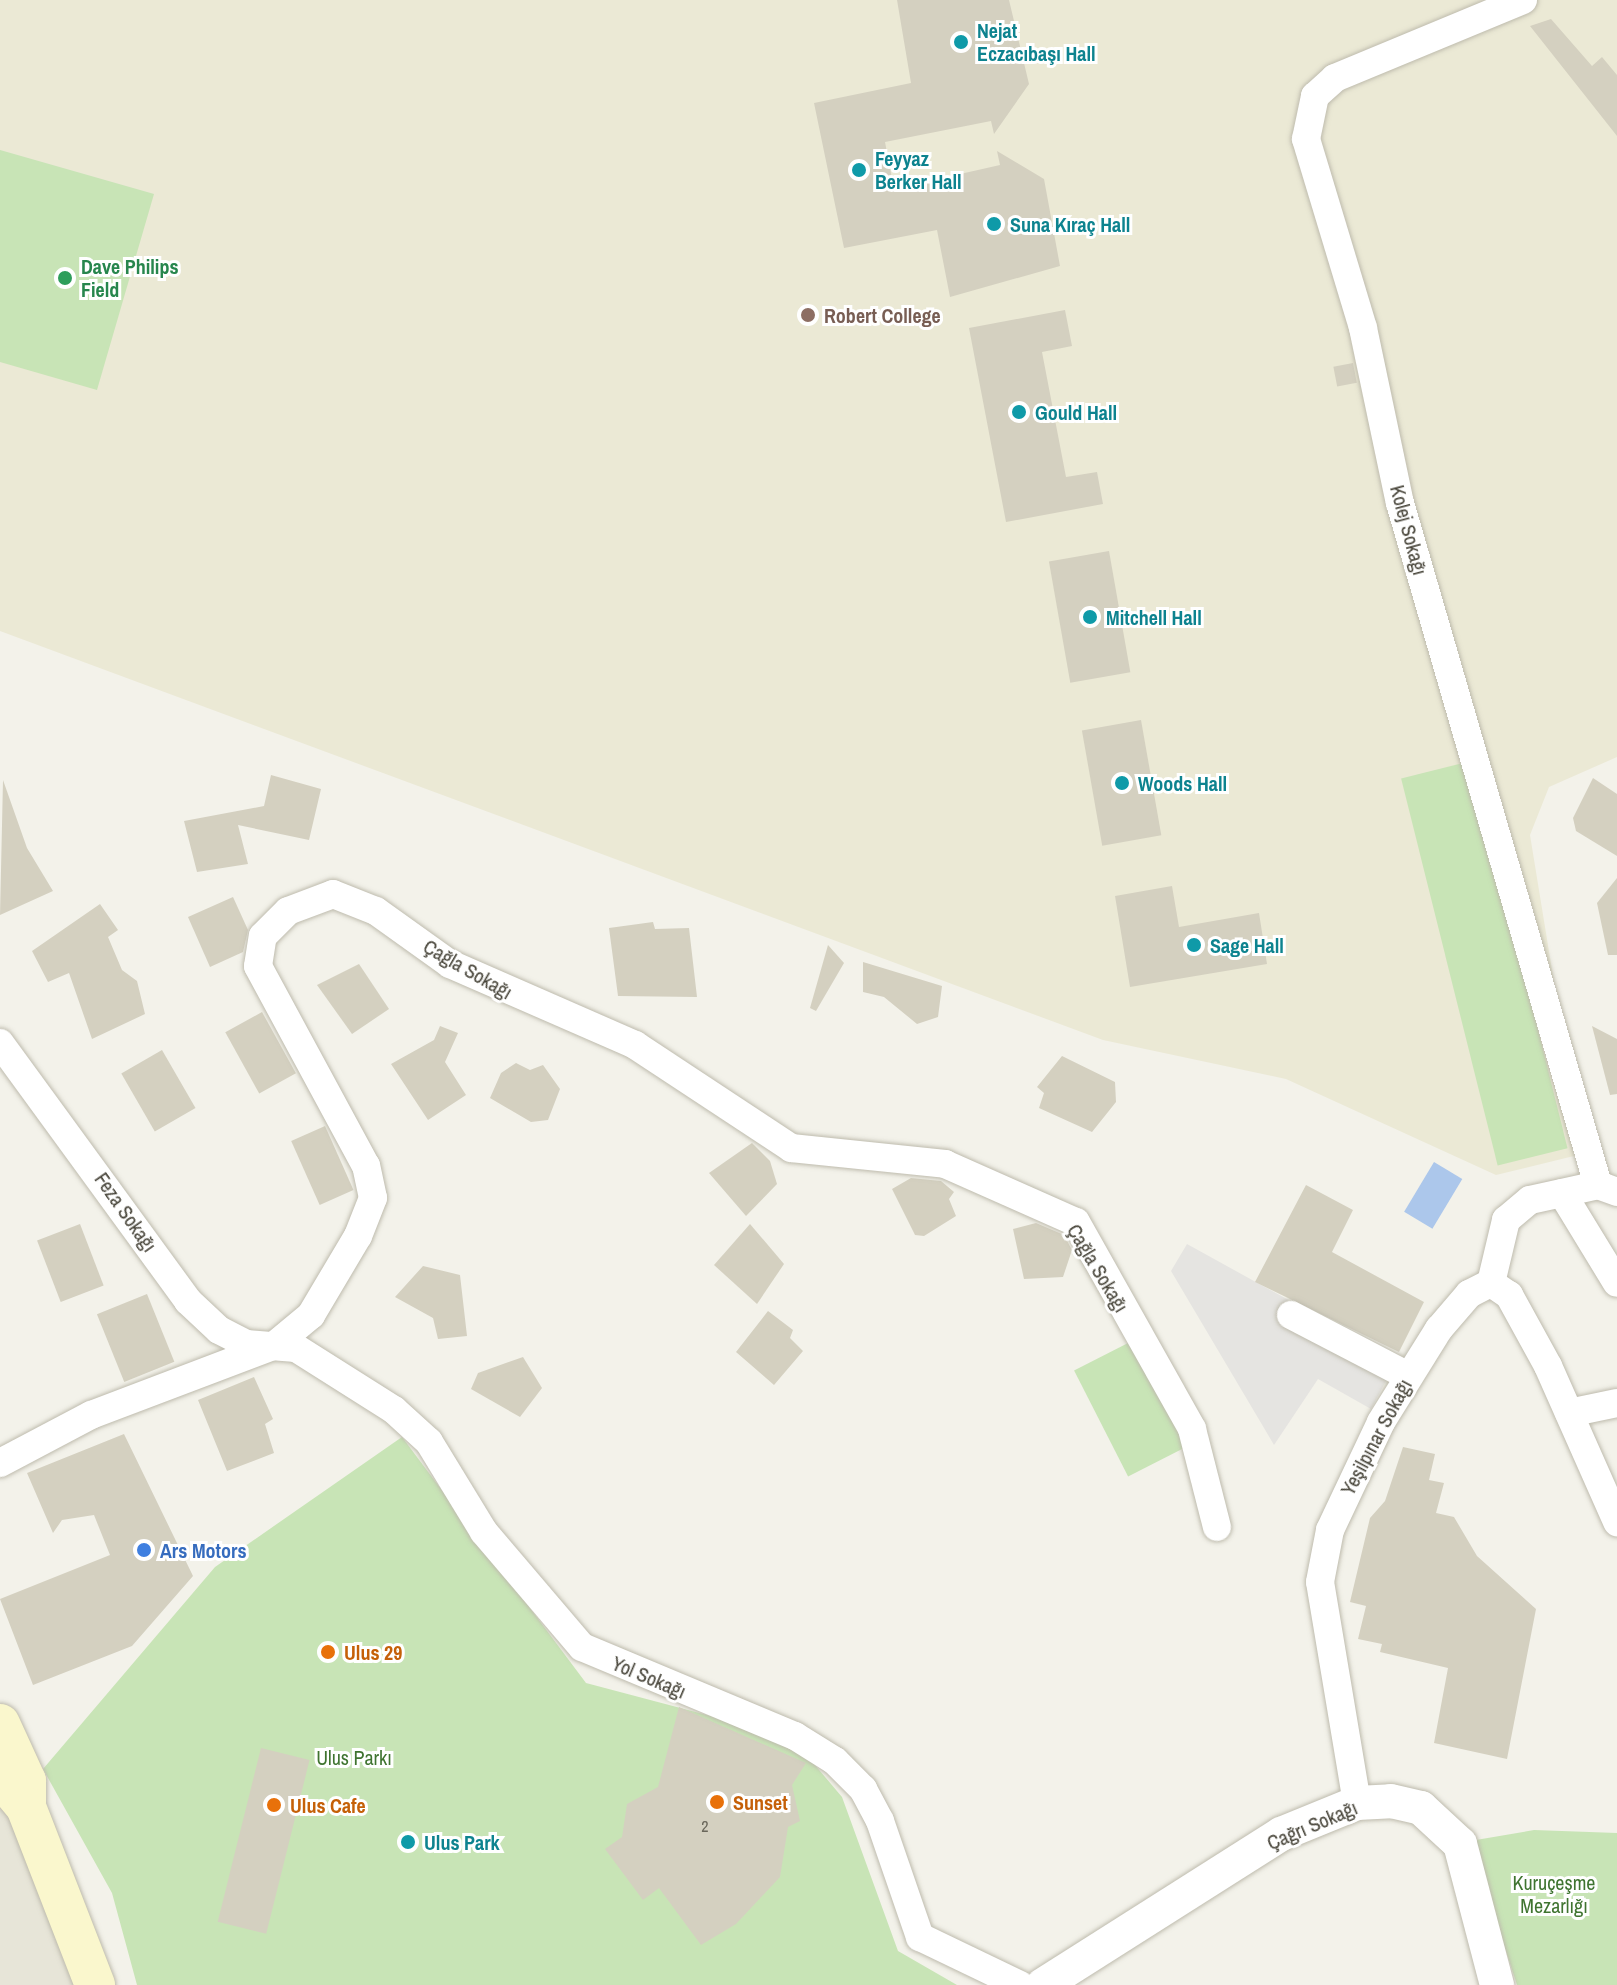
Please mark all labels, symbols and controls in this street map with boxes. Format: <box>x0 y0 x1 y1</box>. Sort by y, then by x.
place label: Nejat Eczacıbaşı Hall <box>977 18 1096 65</box>
marker: Nejat Eczacıbaşı Hall <box>952 33 970 51</box>
place label: Feyyaz Berker Hall <box>875 146 962 193</box>
marker: Feyyaz Berker Hall <box>850 161 868 179</box>
place label: Suna Kıraç Hall <box>1010 212 1130 236</box>
marker: Suna Kıraç Hall <box>985 215 1003 233</box>
place label: Dave Philips Field <box>81 254 179 301</box>
marker: Dave Philips Field <box>56 269 74 287</box>
place label: Robert College <box>824 303 941 327</box>
marker: Robert College <box>799 306 817 324</box>
place label: Gould Hall <box>1035 400 1117 424</box>
marker: Gould Hall <box>1010 403 1028 421</box>
street label: Kolej Sokağı <box>1385 482 1433 578</box>
place label: Mitchell Hall <box>1106 605 1202 629</box>
marker: Mitchell Hall <box>1081 608 1099 626</box>
place label: Woods Hall <box>1138 771 1227 795</box>
marker: Woods Hall <box>1113 774 1131 792</box>
place label: Sage Hall <box>1210 933 1284 957</box>
street label: Çağla Sokağı <box>419 934 517 1004</box>
marker: Sage Hall <box>1185 936 1203 954</box>
street label: Feza Sokağı <box>90 1168 162 1256</box>
street label: Çağla Sokağı <box>1062 1220 1134 1316</box>
street label: Yeşilpınar Sokağı <box>1335 1375 1417 1499</box>
place label: Ars Motors <box>160 1538 247 1562</box>
marker: Ars Motors <box>135 1541 153 1559</box>
place label: Ulus 29 <box>344 1640 402 1664</box>
marker: Ulus 29 <box>319 1643 337 1661</box>
street label: Yol Sokağı <box>608 1651 690 1703</box>
park label: Ulus Parkı <box>316 1745 392 1769</box>
place label: Sunset <box>733 1790 788 1814</box>
place label: Ulus Cafe <box>290 1793 366 1817</box>
marker: Sunset <box>708 1793 726 1811</box>
street label: Çağrı Sokağı <box>1263 1795 1361 1855</box>
marker: Ulus Cafe <box>265 1796 283 1814</box>
house number: 2 <box>701 1816 709 1836</box>
place label: Ulus Park <box>424 1830 500 1854</box>
marker: Ulus Park <box>399 1833 417 1851</box>
park label: Kuruçeşme Mezarlığı <box>1513 1871 1595 1918</box>

